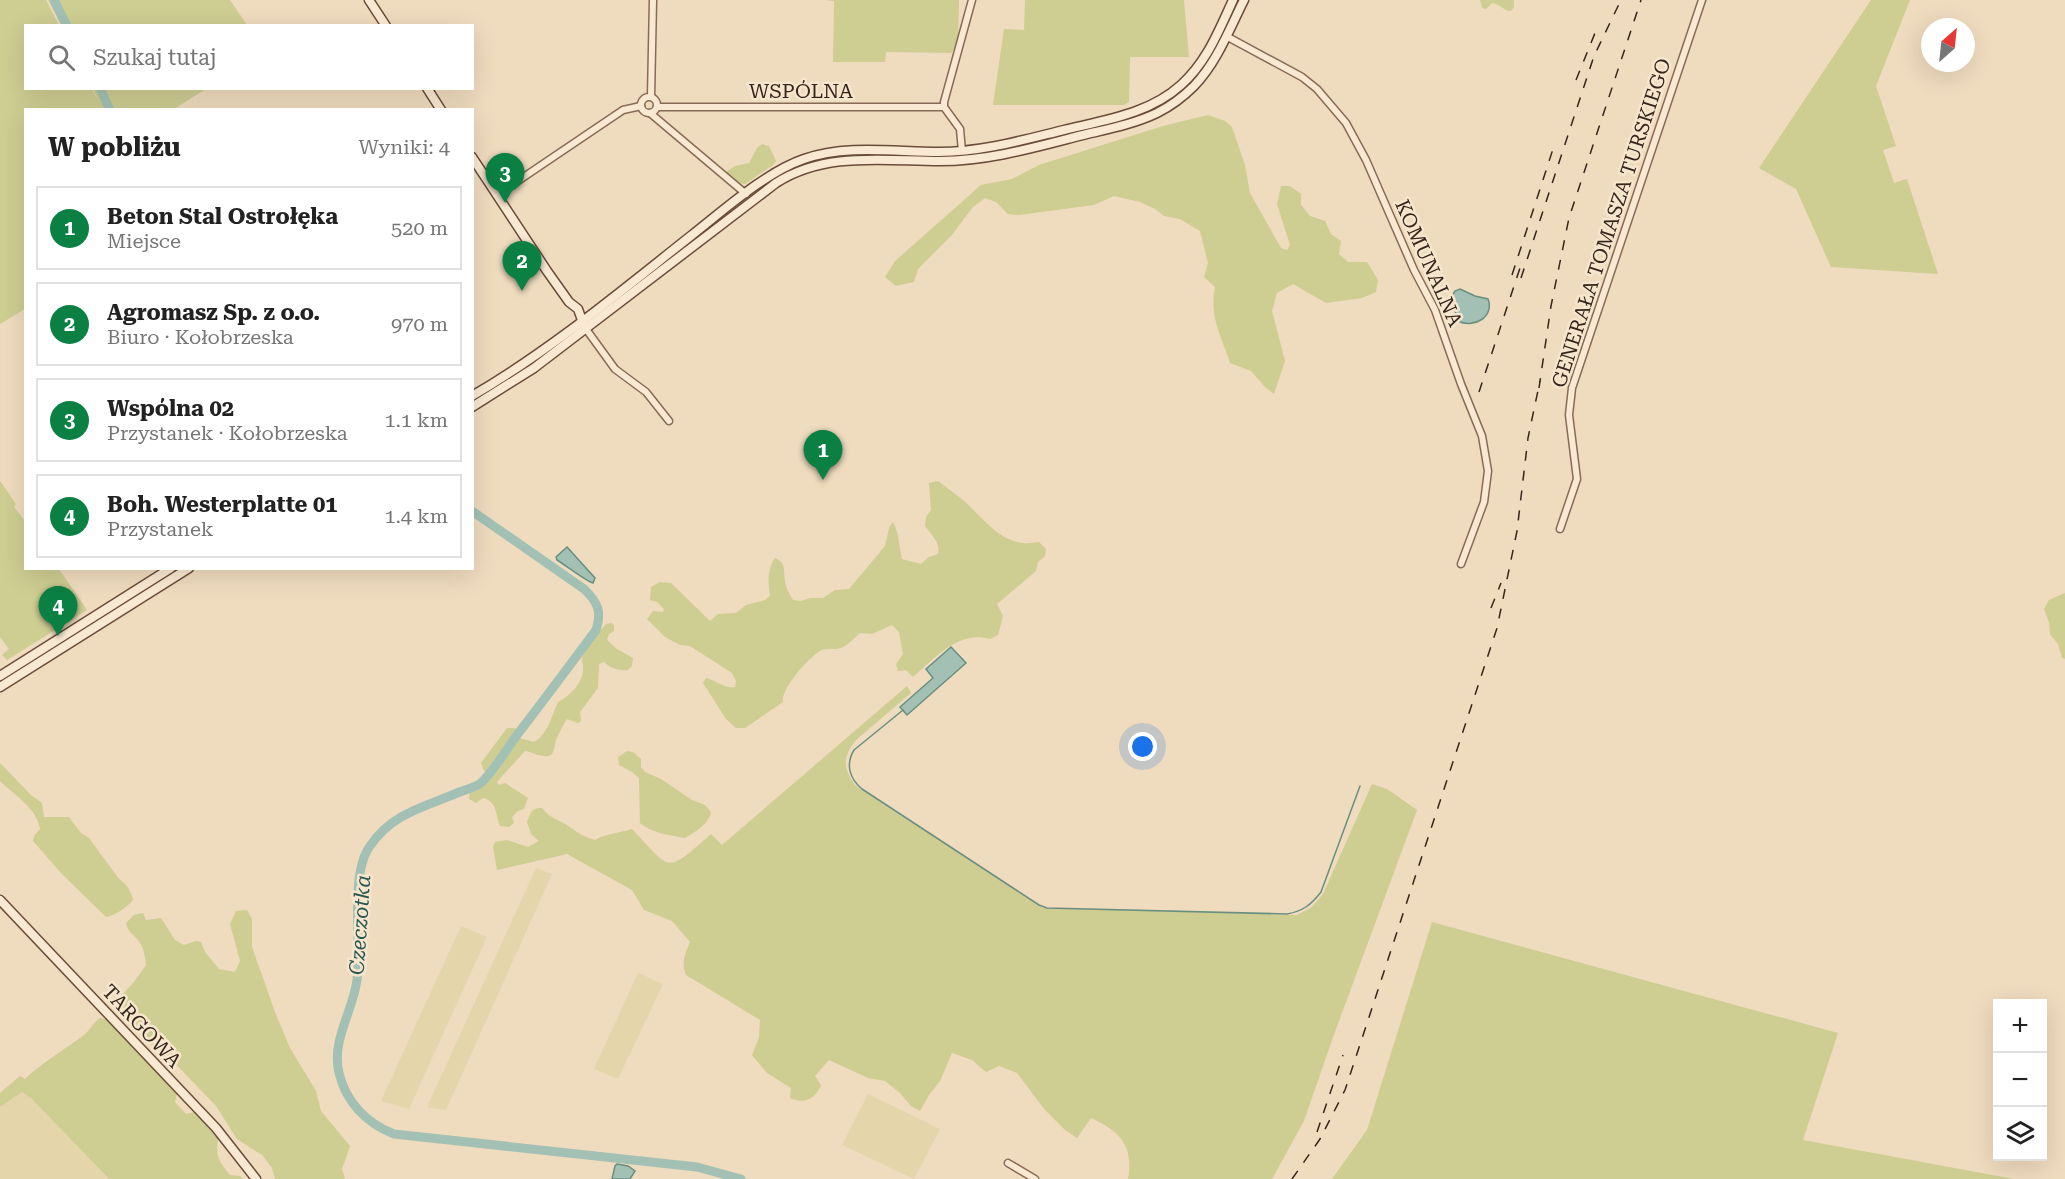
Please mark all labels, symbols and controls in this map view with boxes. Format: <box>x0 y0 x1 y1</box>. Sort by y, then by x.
north arrow <box>1921 18 1975 72</box>
search box <box>24 24 474 90</box>
icon: search <box>45 41 78 74</box>
text: Szukaj tutaj <box>93 45 217 70</box>
street label: GENERAŁA TOMASZA TURSKIEGO <box>1546 55 1676 391</box>
street label: WSPÓLNA <box>749 79 853 103</box>
text: W pobliżu <box>48 132 181 162</box>
text: Wyniki: 4 <box>359 135 450 159</box>
pin: 3 <box>486 154 524 203</box>
street label: KOMUNALNA <box>1390 196 1468 330</box>
text: Beton Stal Ostrołęka <box>107 204 338 229</box>
text: 1 <box>64 216 75 240</box>
text: 520 m <box>391 216 448 240</box>
text: Miejsce <box>107 229 181 253</box>
pin: 2 <box>502 242 542 291</box>
text: Agromasz Sp. z o.o. <box>107 300 320 325</box>
text: 2 <box>64 312 75 336</box>
text: 970 m <box>391 312 448 336</box>
text: Biuro · Kołobrzeska <box>107 325 294 349</box>
text: Wspólna 02 <box>107 396 234 421</box>
text: 3 <box>64 408 75 432</box>
text: 1.1 km <box>384 408 448 432</box>
text: Przystanek · Kołobrzeska <box>107 421 347 445</box>
pin: 1 <box>804 430 842 480</box>
text: Boh. Westerplatte 01 <box>107 492 338 517</box>
text: 4 <box>64 504 75 528</box>
text: 1.4 km <box>384 504 448 528</box>
text: Przystanek <box>107 517 213 541</box>
pin: 4 <box>38 586 78 636</box>
your location <box>1128 732 1157 761</box>
water label: Czeczotka <box>345 874 375 976</box>
street label: TARGOWA <box>97 979 187 1073</box>
map controls <box>1993 999 2047 1161</box>
button: + <box>1993 999 2047 1053</box>
button: − <box>1993 1053 2047 1107</box>
button: layers <box>1993 1107 2047 1161</box>

